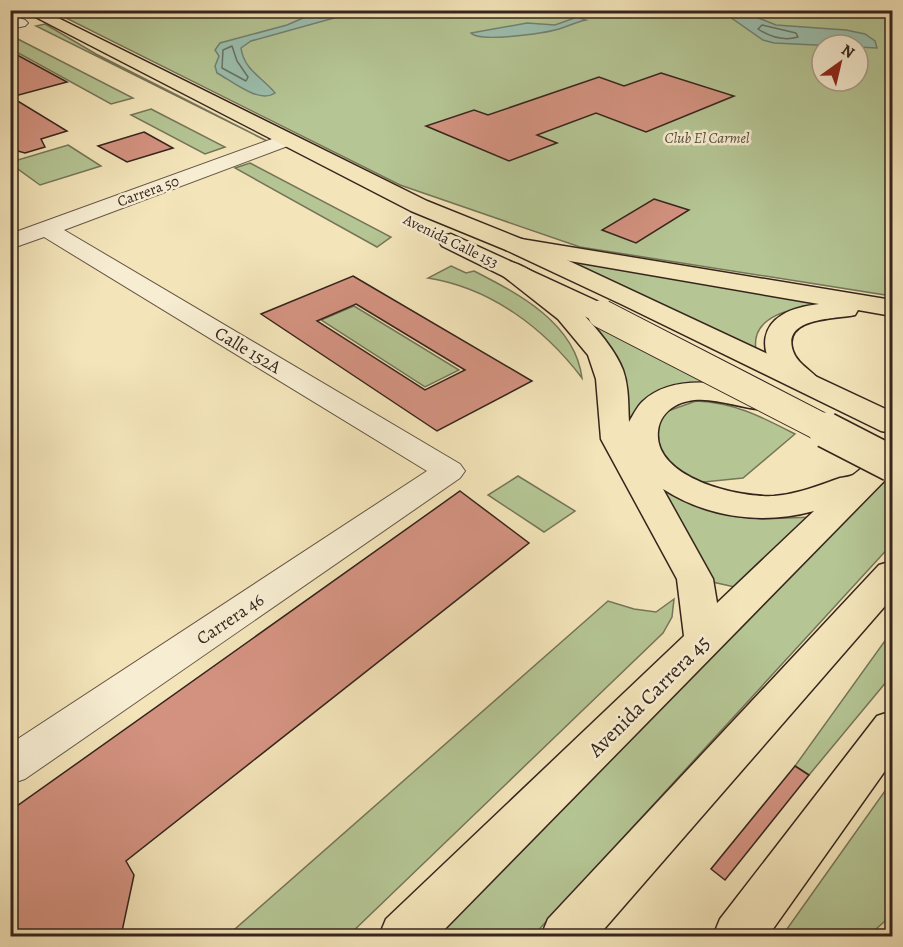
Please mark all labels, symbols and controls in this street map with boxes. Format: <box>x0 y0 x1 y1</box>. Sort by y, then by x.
north arrow <box>810 33 870 93</box>
text: N <box>837 39 859 64</box>
park label: Club El Carmel <box>664 128 750 148</box>
street label: Carrera 50 <box>114 171 182 211</box>
street label: Avenida Calle 153 <box>399 209 502 273</box>
street label: Calle 152A <box>211 321 286 379</box>
street label: Carrera 46 <box>192 588 268 650</box>
street label: Avenida Carrera 45 <box>581 629 716 764</box>

